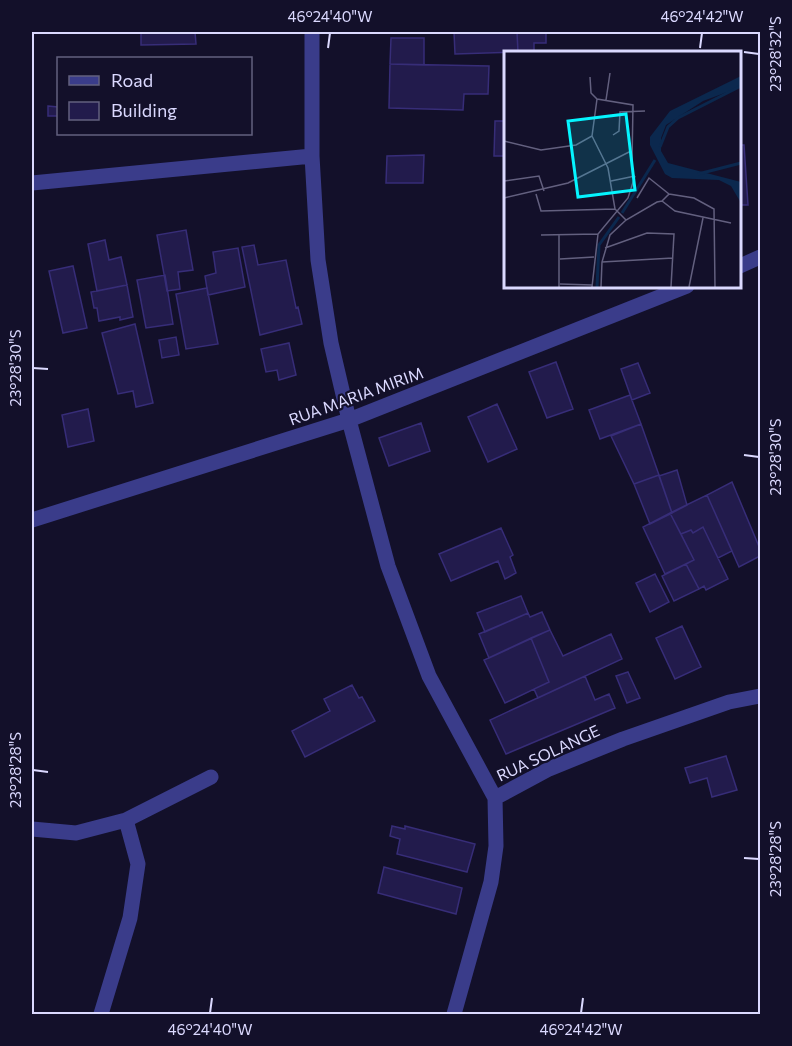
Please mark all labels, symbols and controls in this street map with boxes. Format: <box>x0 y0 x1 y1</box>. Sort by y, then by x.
text: 46°24'40"W <box>288 7 372 25</box>
text: 46°24'42"W <box>660 7 744 25</box>
text: 23°28'32"S <box>766 16 784 92</box>
inset map <box>504 51 741 288</box>
legend <box>57 57 252 135</box>
text: Road <box>111 69 153 91</box>
text: Building <box>111 99 177 121</box>
text: 23°28'30"S <box>6 329 24 407</box>
street label: RUA MARIA MIRIM <box>286 362 426 429</box>
text: 23°28'30"S <box>766 418 784 496</box>
street label: RUA SOLANGE <box>493 720 602 785</box>
text: 23°28'28"S <box>6 732 24 808</box>
text: 23°28'28"S <box>766 821 784 897</box>
text: 46°24'40"W <box>168 1020 252 1038</box>
text: 46°24'42"W <box>539 1020 623 1038</box>

